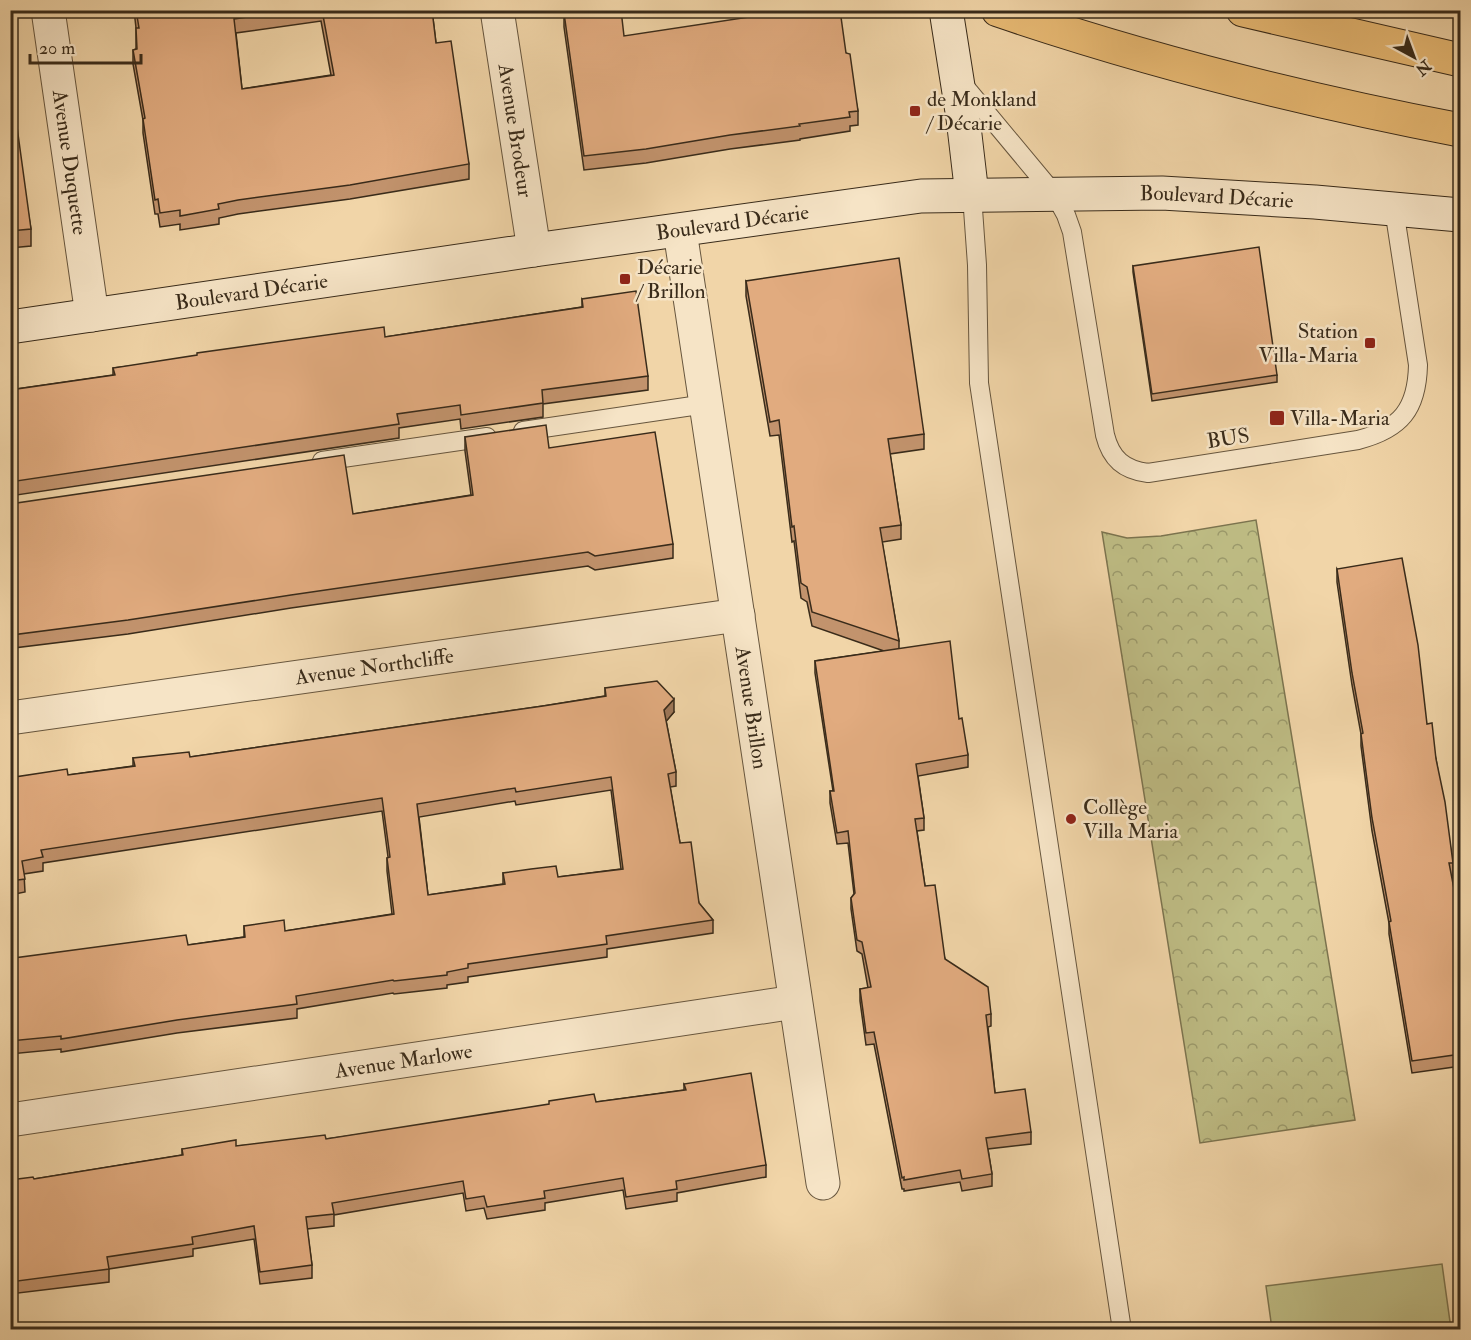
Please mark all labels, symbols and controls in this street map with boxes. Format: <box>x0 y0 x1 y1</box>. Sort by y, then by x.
scale bar <box>30 27 141 65</box>
north arrow <box>1384 27 1444 87</box>
text: 20 m <box>39 37 75 60</box>
text: N <box>1411 55 1436 80</box>
street label: Avenue Brodeur <box>491 61 539 199</box>
place label: de Monkland / Décarie <box>925 86 1037 137</box>
street label: Avenue Duquette <box>46 87 93 237</box>
marker: de Monkland / Décarie <box>908 104 922 118</box>
street label: Boulevard Décarie <box>1139 180 1294 215</box>
street label: Boulevard Décarie <box>654 199 811 247</box>
place label: Décarie / Brillon <box>635 254 706 305</box>
street label: Boulevard Décarie <box>173 267 330 317</box>
marker: Décarie / Brillon <box>618 272 632 286</box>
place label: Station Villa-Maria <box>1258 318 1358 369</box>
marker: Station Villa-Maria <box>1363 336 1377 350</box>
place label: Villa-Maria <box>1290 405 1390 432</box>
marker: Villa-Maria <box>1268 409 1286 427</box>
street label: BUS <box>1205 422 1251 455</box>
street label: Avenue Northcliffe <box>293 642 456 692</box>
street label: Avenue Brillon <box>728 643 774 771</box>
place label: Collège Villa Maria <box>1083 794 1178 845</box>
marker: Collège Villa Maria <box>1064 812 1078 826</box>
street label: Avenue Marlowe <box>332 1038 474 1085</box>

